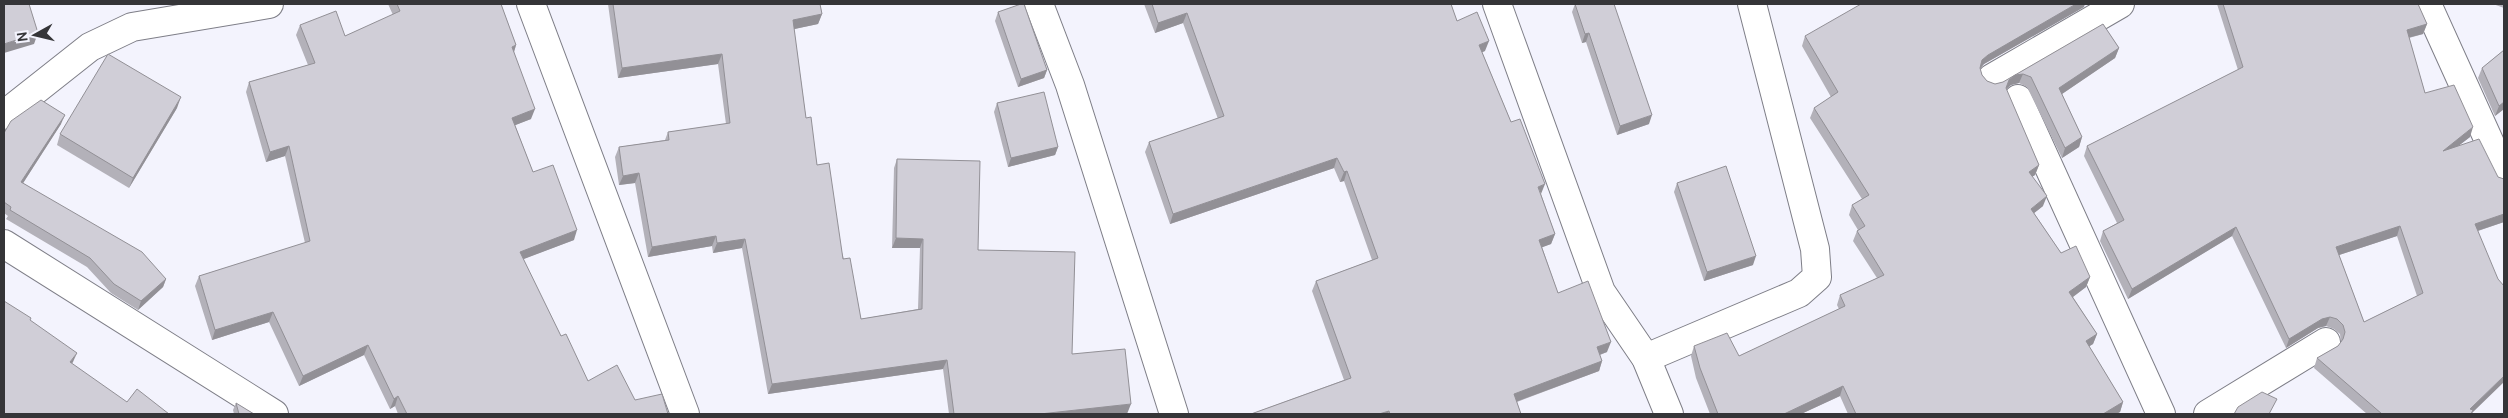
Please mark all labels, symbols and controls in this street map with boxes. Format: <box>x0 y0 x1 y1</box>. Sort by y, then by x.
north arrow <box>10 10 60 60</box>
text: N <box>13 31 32 43</box>

